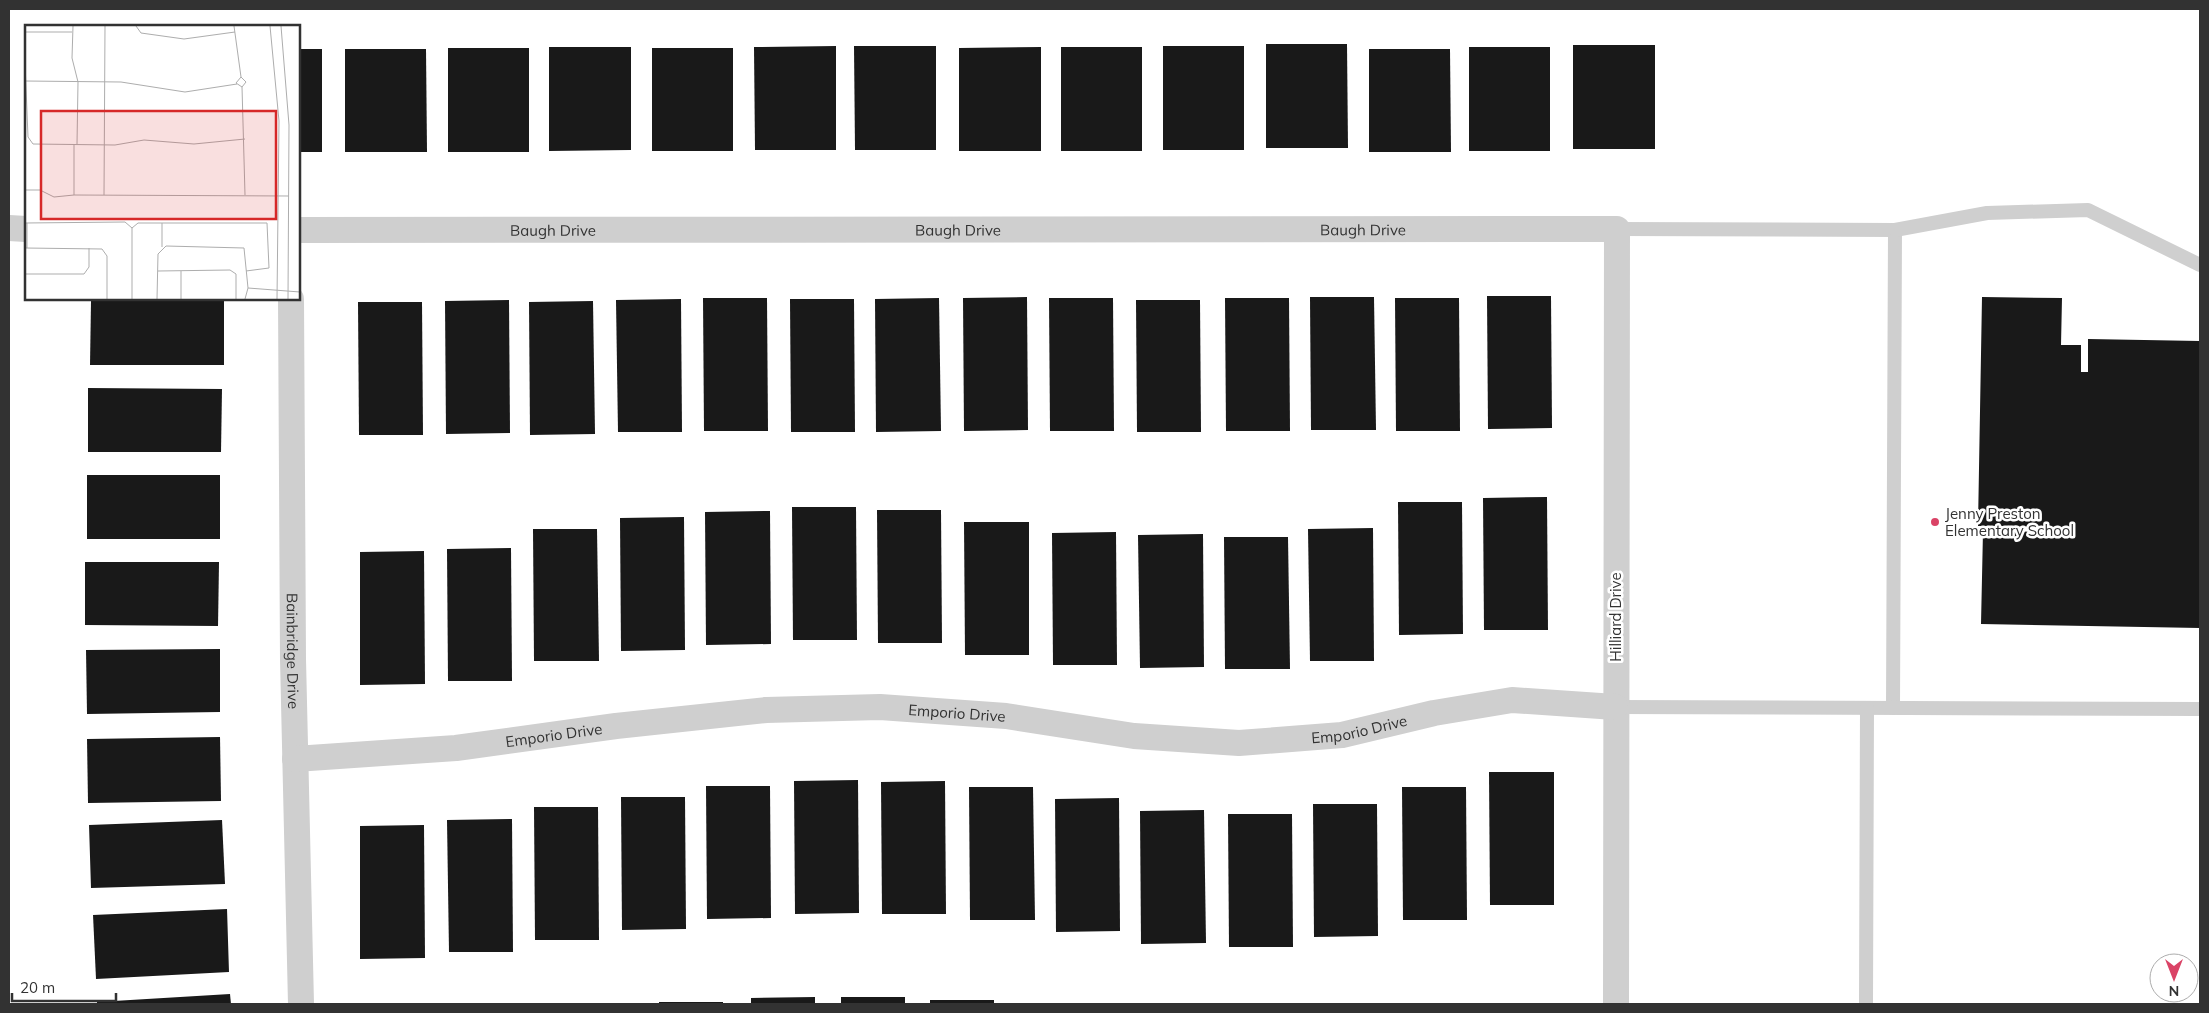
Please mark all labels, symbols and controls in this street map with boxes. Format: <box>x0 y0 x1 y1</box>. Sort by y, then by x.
inset map <box>25 25 300 300</box>
street label: Baugh Drive <box>510 220 596 239</box>
street label: Baugh Drive <box>915 220 1001 239</box>
street label: Baugh Drive <box>1320 220 1406 239</box>
place label: Jenny Preston Elementary School <box>1945 504 2074 540</box>
marker: Jenny Preston Elementary School <box>1929 516 1941 528</box>
street label: Hilliard Drive <box>1606 572 1625 662</box>
street label: Bainbridge Drive <box>283 593 304 709</box>
street label: Emporio Drive <box>908 700 1006 725</box>
street label: Emporio Drive <box>1310 710 1409 747</box>
street label: Emporio Drive <box>504 719 603 751</box>
north arrow <box>2149 953 2199 1003</box>
scale bar <box>12 970 116 1002</box>
text: 20 m <box>20 978 55 997</box>
text: N <box>2169 982 2179 1000</box>

